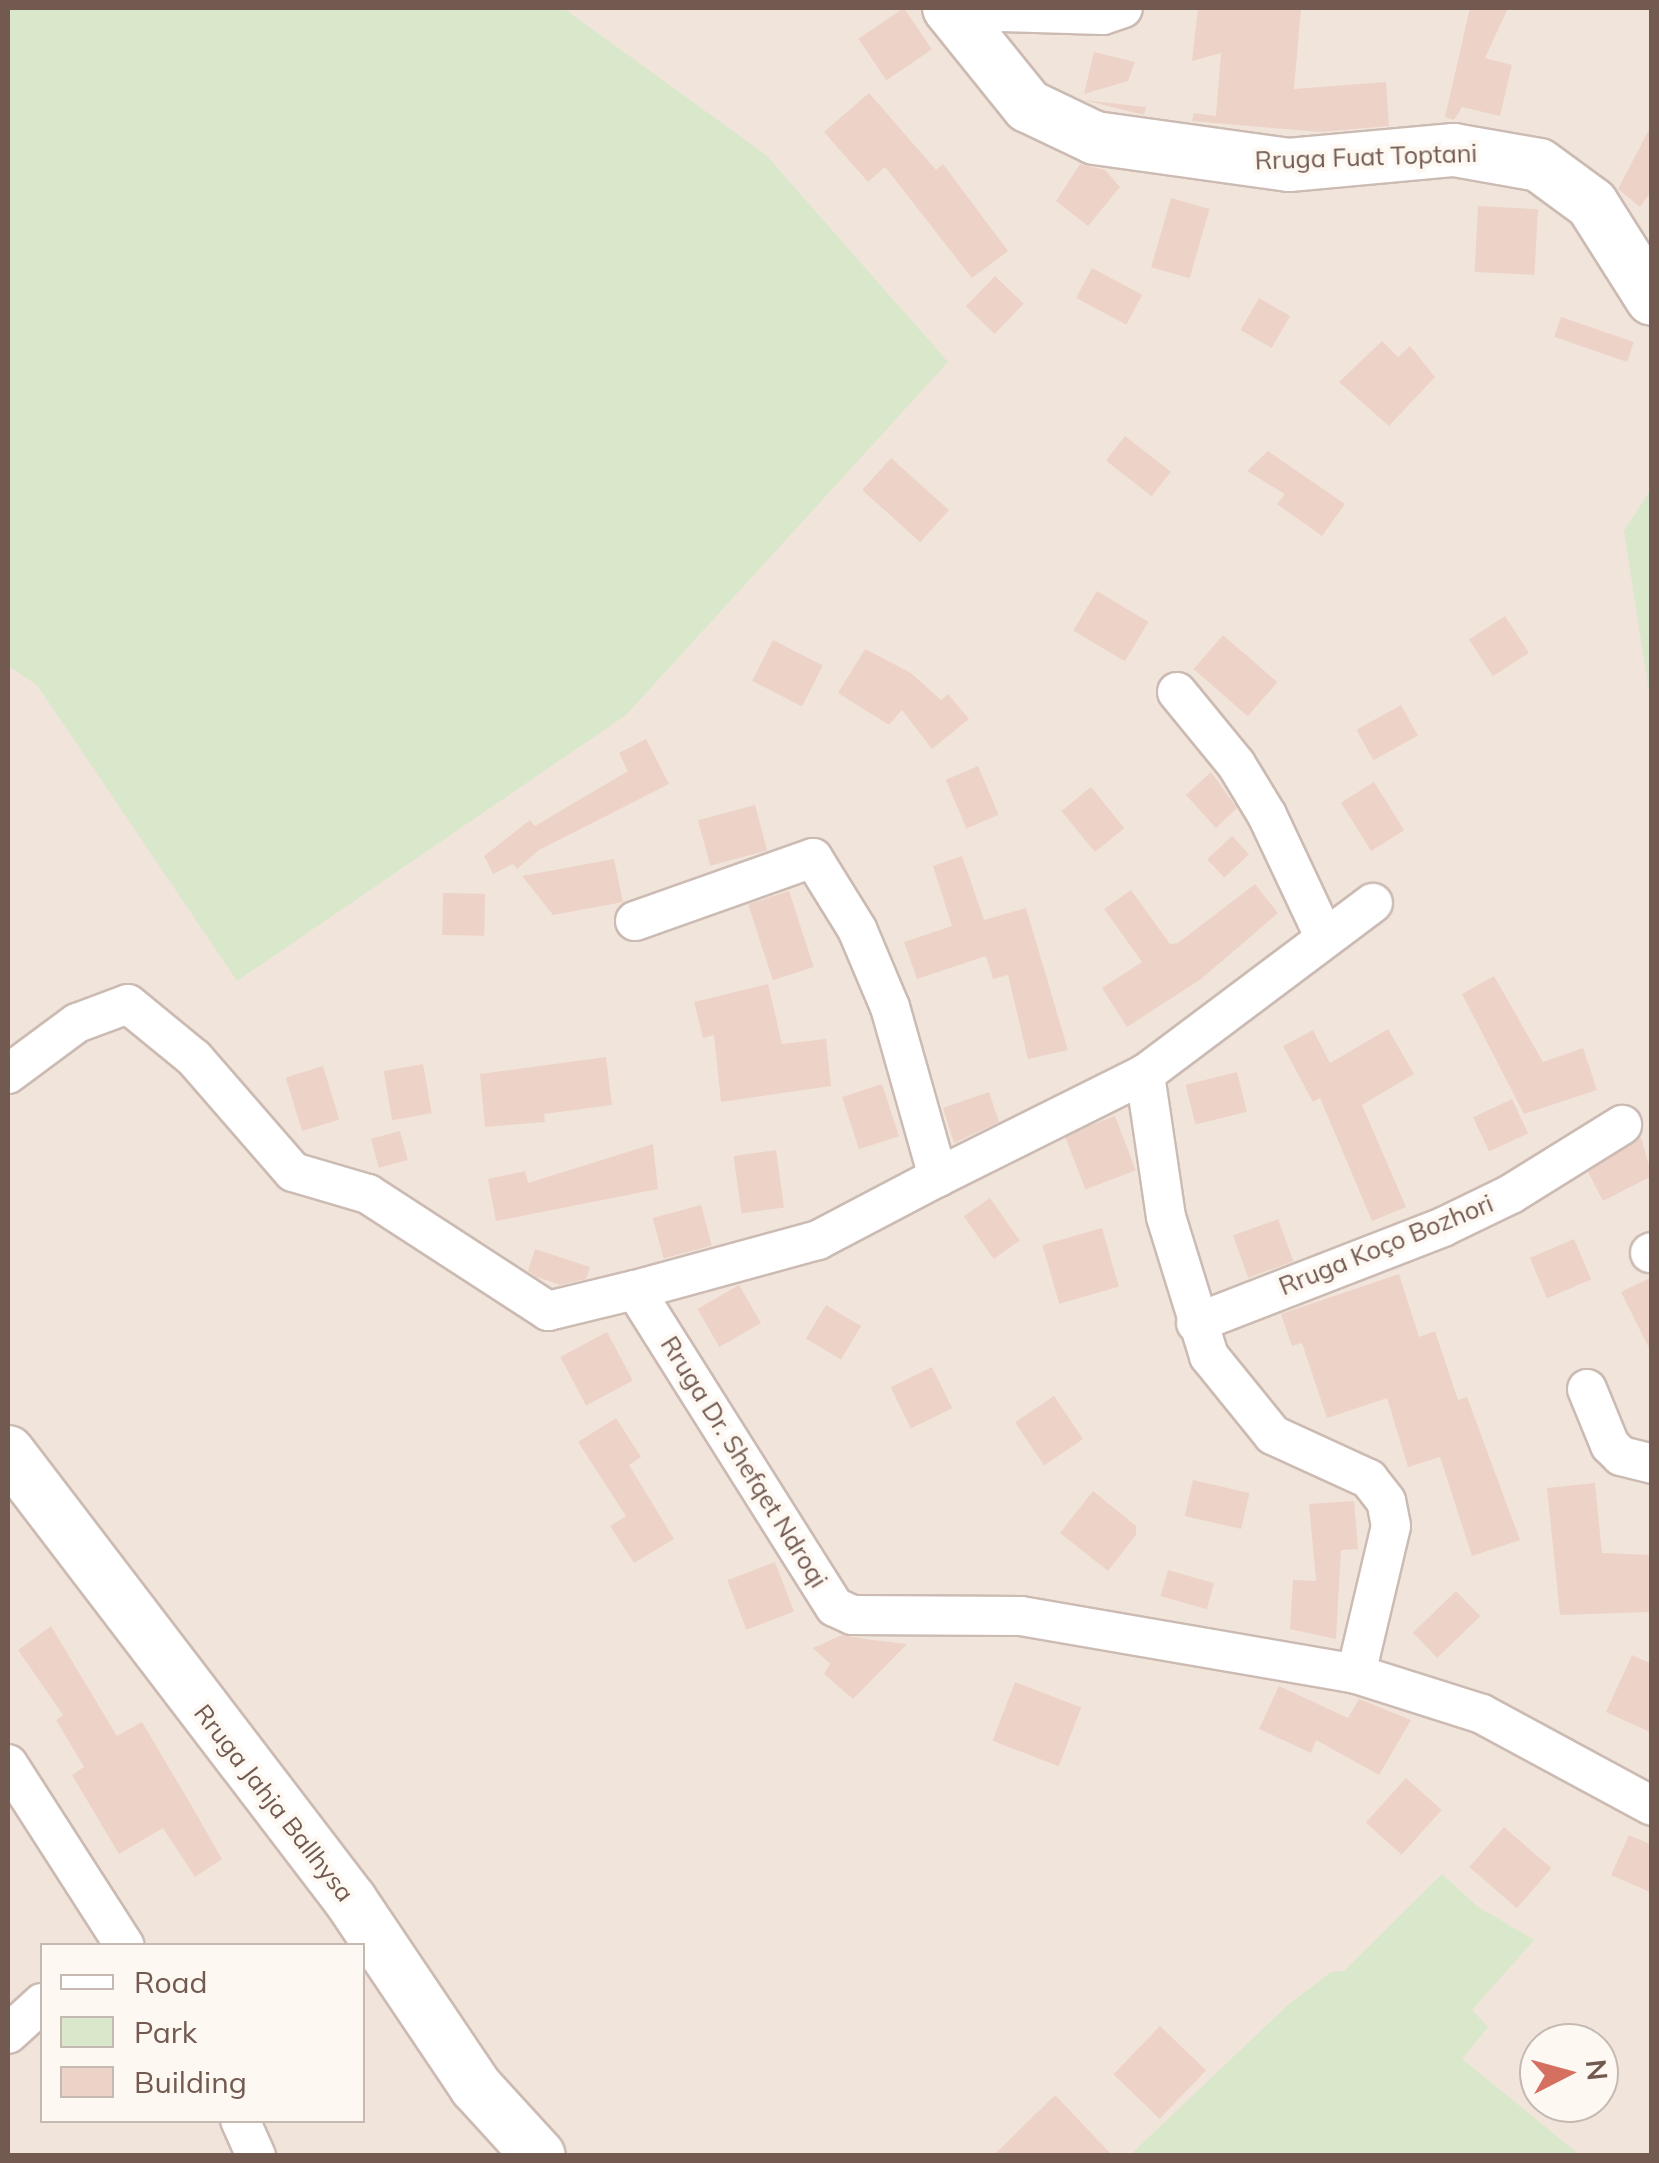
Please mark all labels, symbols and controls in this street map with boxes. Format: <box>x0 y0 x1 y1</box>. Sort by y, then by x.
street label: Rruga Fuat Toptani <box>1254 138 1478 176</box>
street label: Rruga Koço Bozhori <box>1275 1188 1497 1302</box>
street label: Rruga Dr. Shefqet Ndroqi <box>654 1331 834 1593</box>
street label: Rruga Jahja Ballhysa <box>188 1699 360 1907</box>
legend <box>40 1943 365 2123</box>
text: Road <box>134 1963 208 2001</box>
text: Park <box>134 2013 197 2051</box>
north arrow <box>1519 2023 1619 2123</box>
text: N <box>1579 2058 1616 2082</box>
text: Building <box>134 2063 247 2101</box>

